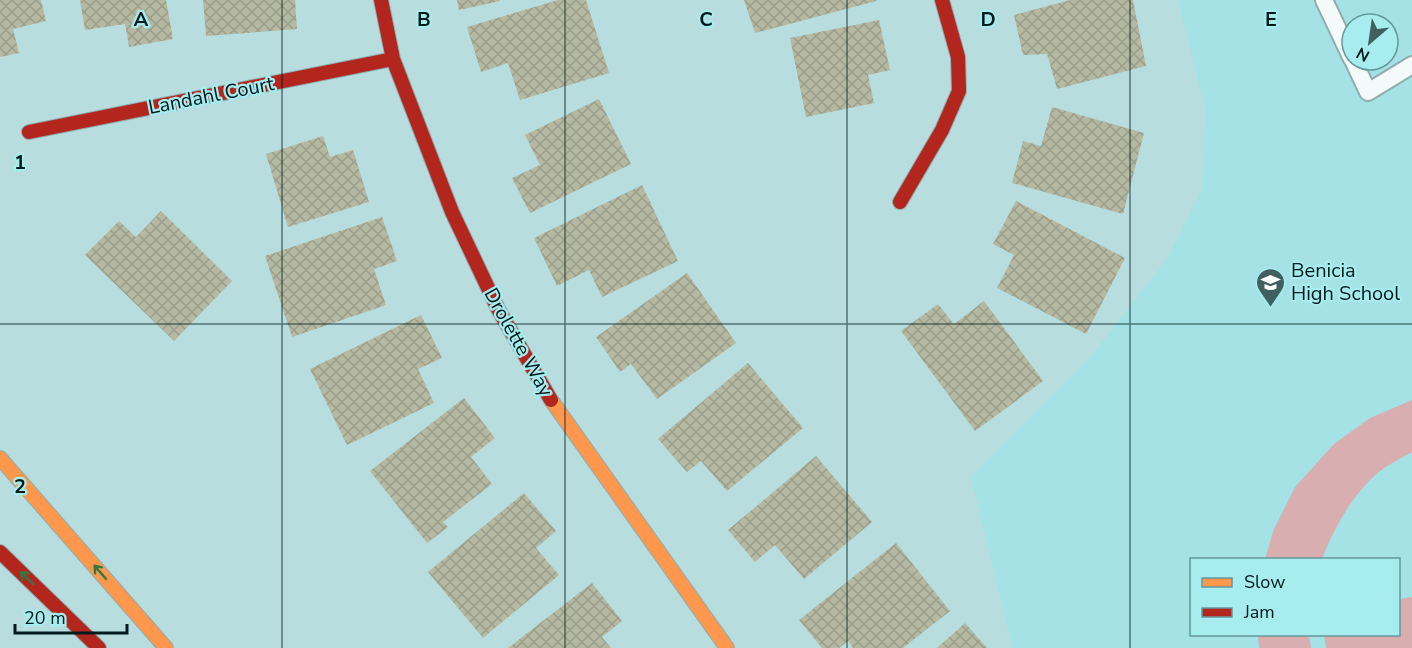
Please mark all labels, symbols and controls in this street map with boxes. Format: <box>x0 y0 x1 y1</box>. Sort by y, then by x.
text: A <box>134 6 149 33</box>
text: B <box>417 6 431 33</box>
text: C <box>699 6 713 33</box>
text: D <box>980 6 996 33</box>
text: E <box>1265 6 1277 33</box>
north arrow <box>1340 12 1400 72</box>
text: N <box>1353 42 1374 67</box>
street label: Landahl Court <box>146 70 277 121</box>
text: 1 <box>14 149 26 176</box>
place label: Benicia High School <box>1291 257 1400 307</box>
school or university icon: Benicia High School <box>1254 266 1286 308</box>
street label: Drolette Way <box>478 283 560 402</box>
text: 2 <box>14 473 26 500</box>
legend <box>1190 558 1400 636</box>
one-way arrow <box>93 565 107 580</box>
text: Slow <box>1244 570 1285 594</box>
one-way arrow <box>20 571 35 585</box>
scale bar <box>15 597 128 635</box>
text: Jam <box>1243 600 1275 624</box>
text: 20 m <box>24 606 66 630</box>

